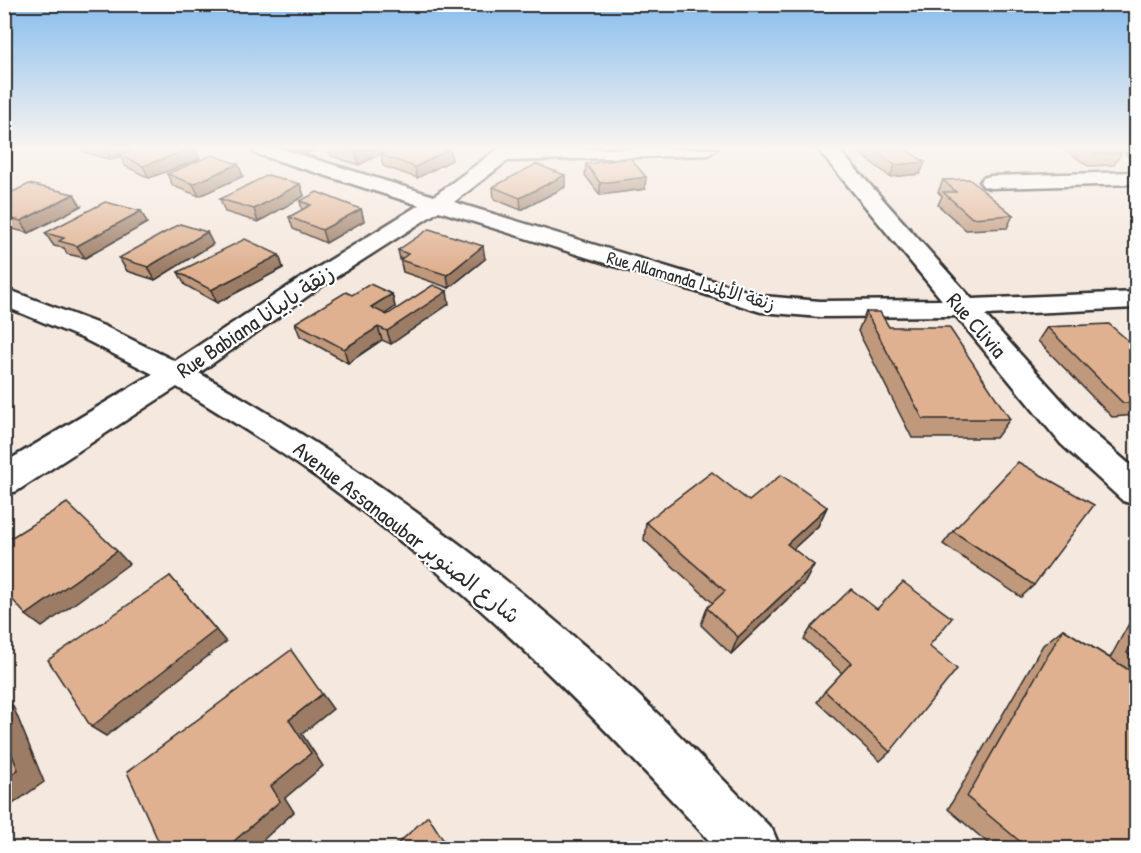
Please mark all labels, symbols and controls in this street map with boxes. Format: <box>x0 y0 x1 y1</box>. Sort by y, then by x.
street label: Rue Allamanda زنقة الألمندا <box>604 245 778 316</box>
street label: Rue Babiana زنقة بابيانا <box>170 257 340 385</box>
street label: Rue Clivia <box>940 286 1014 364</box>
street label: Avenue Assanaoubar شارع الصنوبر <box>287 434 527 631</box>

